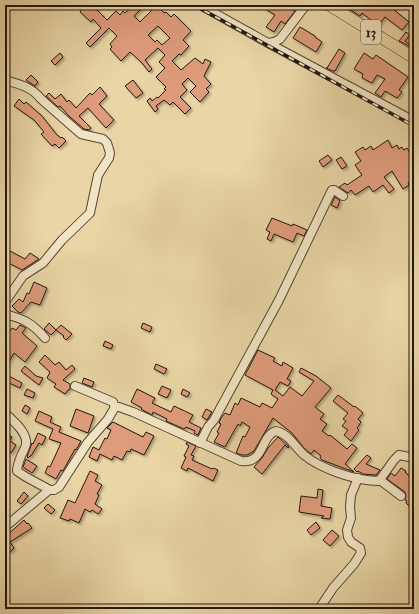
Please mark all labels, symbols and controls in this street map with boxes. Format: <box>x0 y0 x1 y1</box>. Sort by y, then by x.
road number: 13 <box>361 20 381 44</box>

